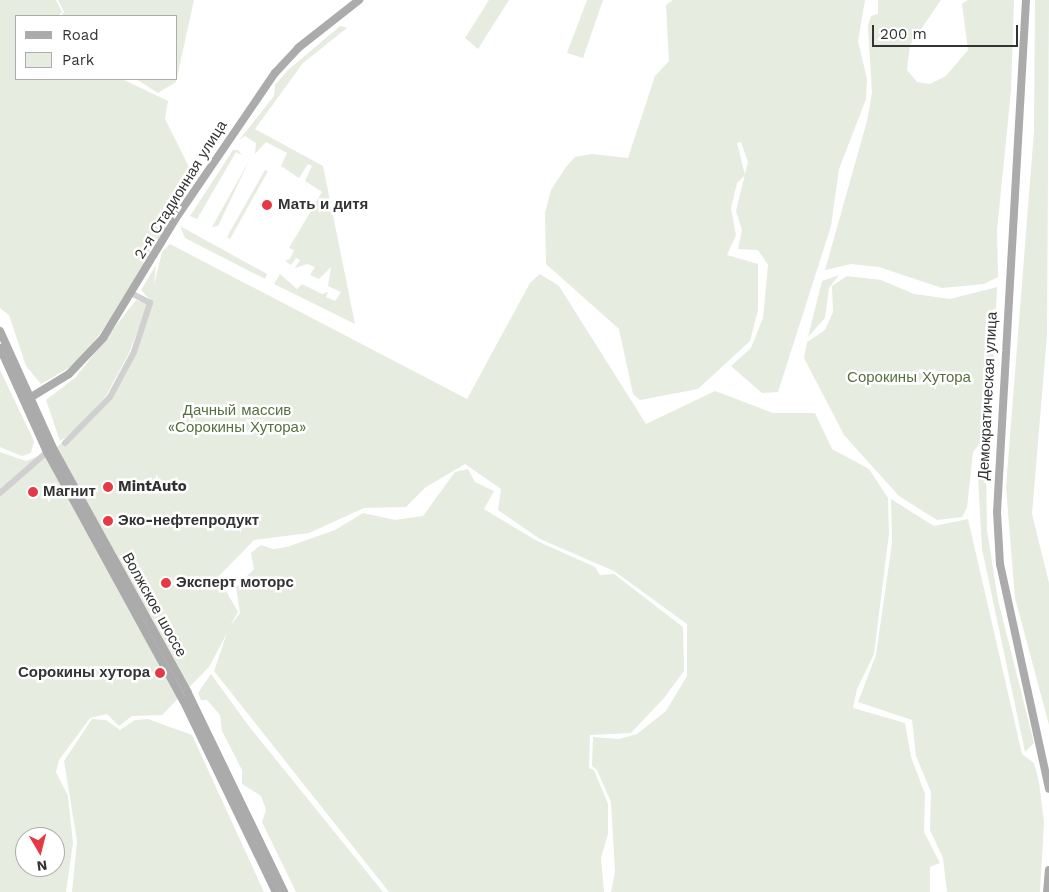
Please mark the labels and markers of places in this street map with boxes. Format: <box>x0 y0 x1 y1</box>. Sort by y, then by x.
place label: Мать и дитя <box>278 196 368 214</box>
marker: Мать и дитя <box>260 198 274 212</box>
place label: MintAuto <box>118 478 187 496</box>
marker: MintAuto <box>102 481 114 493</box>
place label: Магнит <box>43 483 96 501</box>
marker: Магнит <box>27 486 39 498</box>
place label: Эко-нефтепродукт <box>118 512 259 530</box>
marker: Эко-нефтепродукт <box>102 515 114 527</box>
place label: Эксперт моторс <box>176 574 294 592</box>
marker: Эксперт моторс <box>160 577 172 589</box>
place label: Сорокины хутора <box>18 664 150 682</box>
marker: Сорокины хутора <box>154 667 166 679</box>

